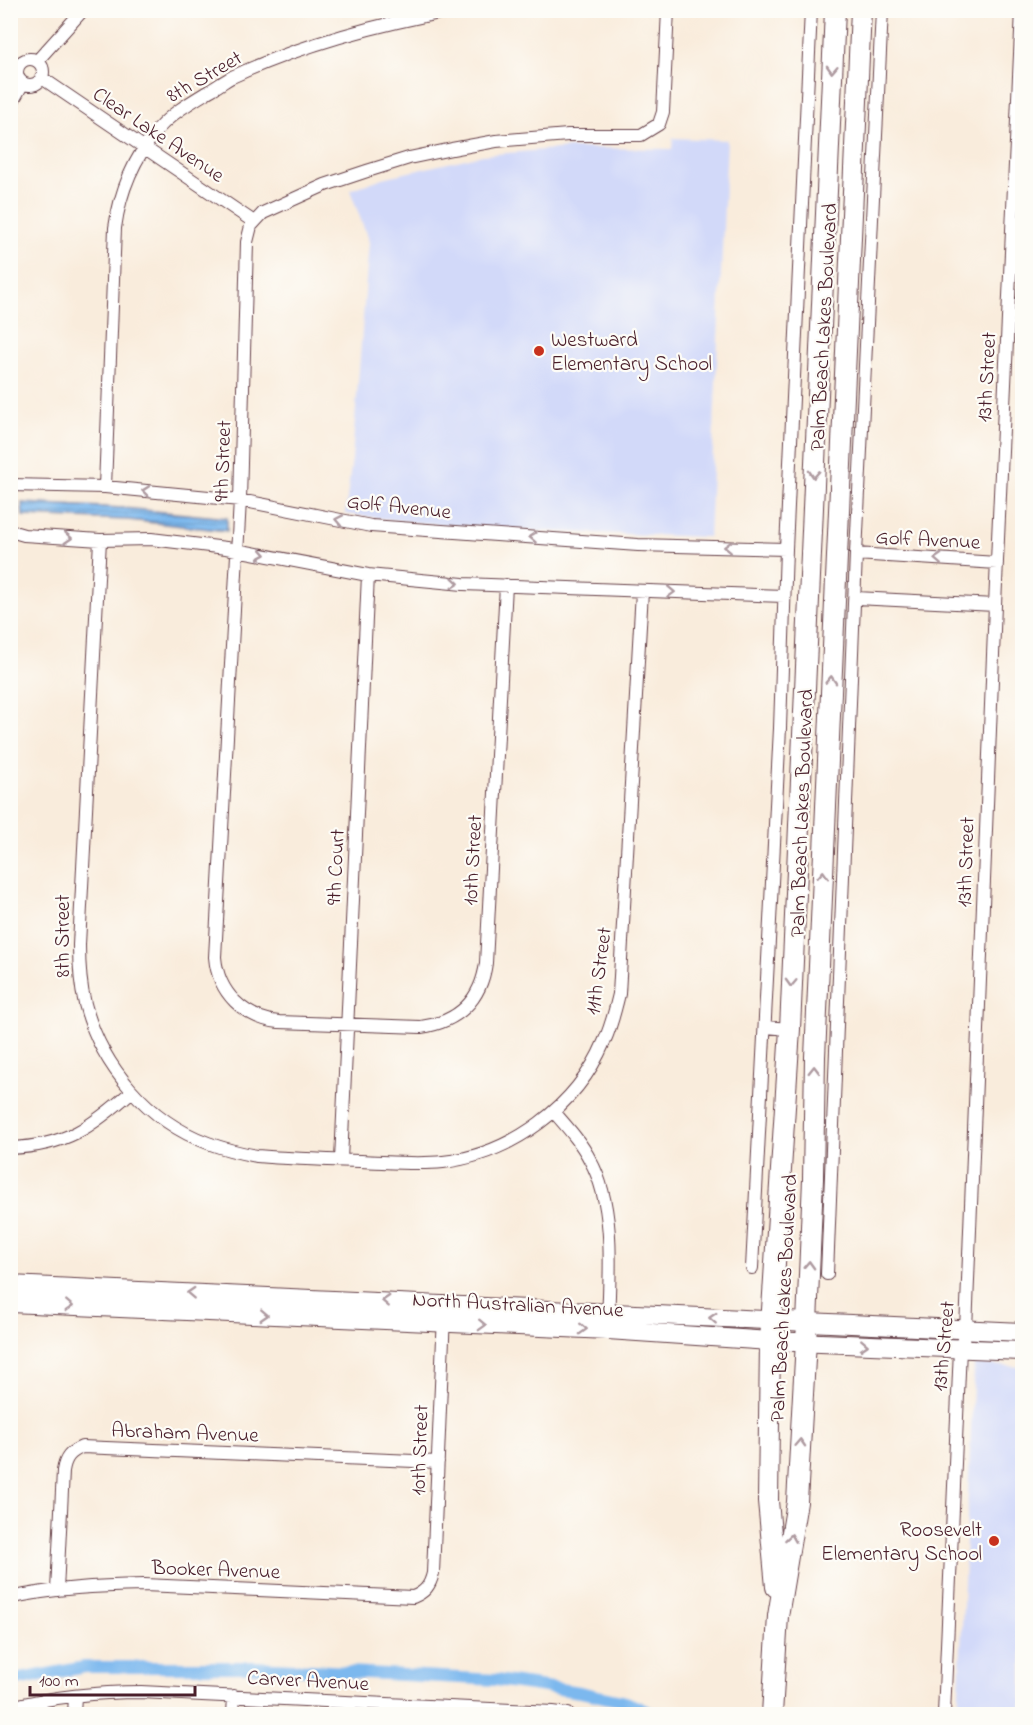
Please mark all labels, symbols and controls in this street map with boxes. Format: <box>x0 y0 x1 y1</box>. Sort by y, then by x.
street label: 8th Street <box>162 44 248 111</box>
one-way arrow <box>826 64 839 73</box>
street label: Clear Lake Avenue <box>86 80 230 191</box>
street label: Palm Beach Lakes Boulevard <box>804 202 846 452</box>
place label: Westward Elementary School <box>551 326 712 382</box>
street label: 13th Street <box>971 331 1005 423</box>
marker: Westward Elementary School <box>532 344 546 358</box>
street label: 9th Street <box>208 420 240 502</box>
one-way arrow <box>807 469 820 478</box>
one-way arrow <box>142 485 151 498</box>
street label: Golf Avenue <box>345 488 453 528</box>
one-way arrow <box>334 514 344 527</box>
street label: Golf Avenue <box>875 523 982 559</box>
one-way arrow <box>64 531 73 544</box>
one-way arrow <box>528 531 537 544</box>
one-way arrow <box>723 541 732 554</box>
one-way arrow <box>257 547 267 560</box>
one-way arrow <box>934 553 943 566</box>
one-way arrow <box>450 576 459 589</box>
one-way arrow <box>666 586 675 599</box>
one-way arrow <box>824 675 837 685</box>
street label: Palm Beach Lakes Boulevard <box>784 688 822 938</box>
street label: 10th Street <box>457 814 491 906</box>
street label: 13th Street <box>950 816 984 908</box>
street label: 9th Court <box>320 828 354 906</box>
one-way arrow <box>816 870 829 879</box>
street label: 8th Street <box>49 894 79 978</box>
street label: 11th Street <box>579 925 621 1017</box>
one-way arrow <box>785 979 798 988</box>
one-way arrow <box>808 1065 821 1074</box>
street label: Palm Beach Lakes Boulevard <box>764 1173 806 1423</box>
one-way arrow <box>803 1260 816 1269</box>
street label: North Australian Avenue <box>412 1285 625 1327</box>
one-way arrow <box>187 1286 196 1299</box>
one-way arrow <box>382 1295 391 1308</box>
one-way arrow <box>64 1299 73 1312</box>
street label: 13th Street <box>926 1300 964 1393</box>
one-way arrow <box>259 1308 268 1321</box>
one-way arrow <box>709 1311 718 1324</box>
one-way arrow <box>477 1318 486 1331</box>
one-way arrow <box>578 1322 587 1335</box>
one-way arrow <box>860 1338 869 1351</box>
street label: 10th Street <box>404 1404 438 1496</box>
street label: Abraham Avenue <box>111 1416 260 1452</box>
one-way arrow <box>793 1439 806 1448</box>
place label: Roosevelt Elementary School <box>821 1516 982 1572</box>
one-way arrow <box>784 1533 796 1543</box>
marker: Roosevelt Elementary School <box>987 1534 1001 1548</box>
street label: Booker Avenue <box>150 1554 281 1588</box>
scale bar <box>30 1659 195 1697</box>
street label: Carver Avenue <box>246 1664 370 1700</box>
text: 100 m <box>39 1669 79 1695</box>

